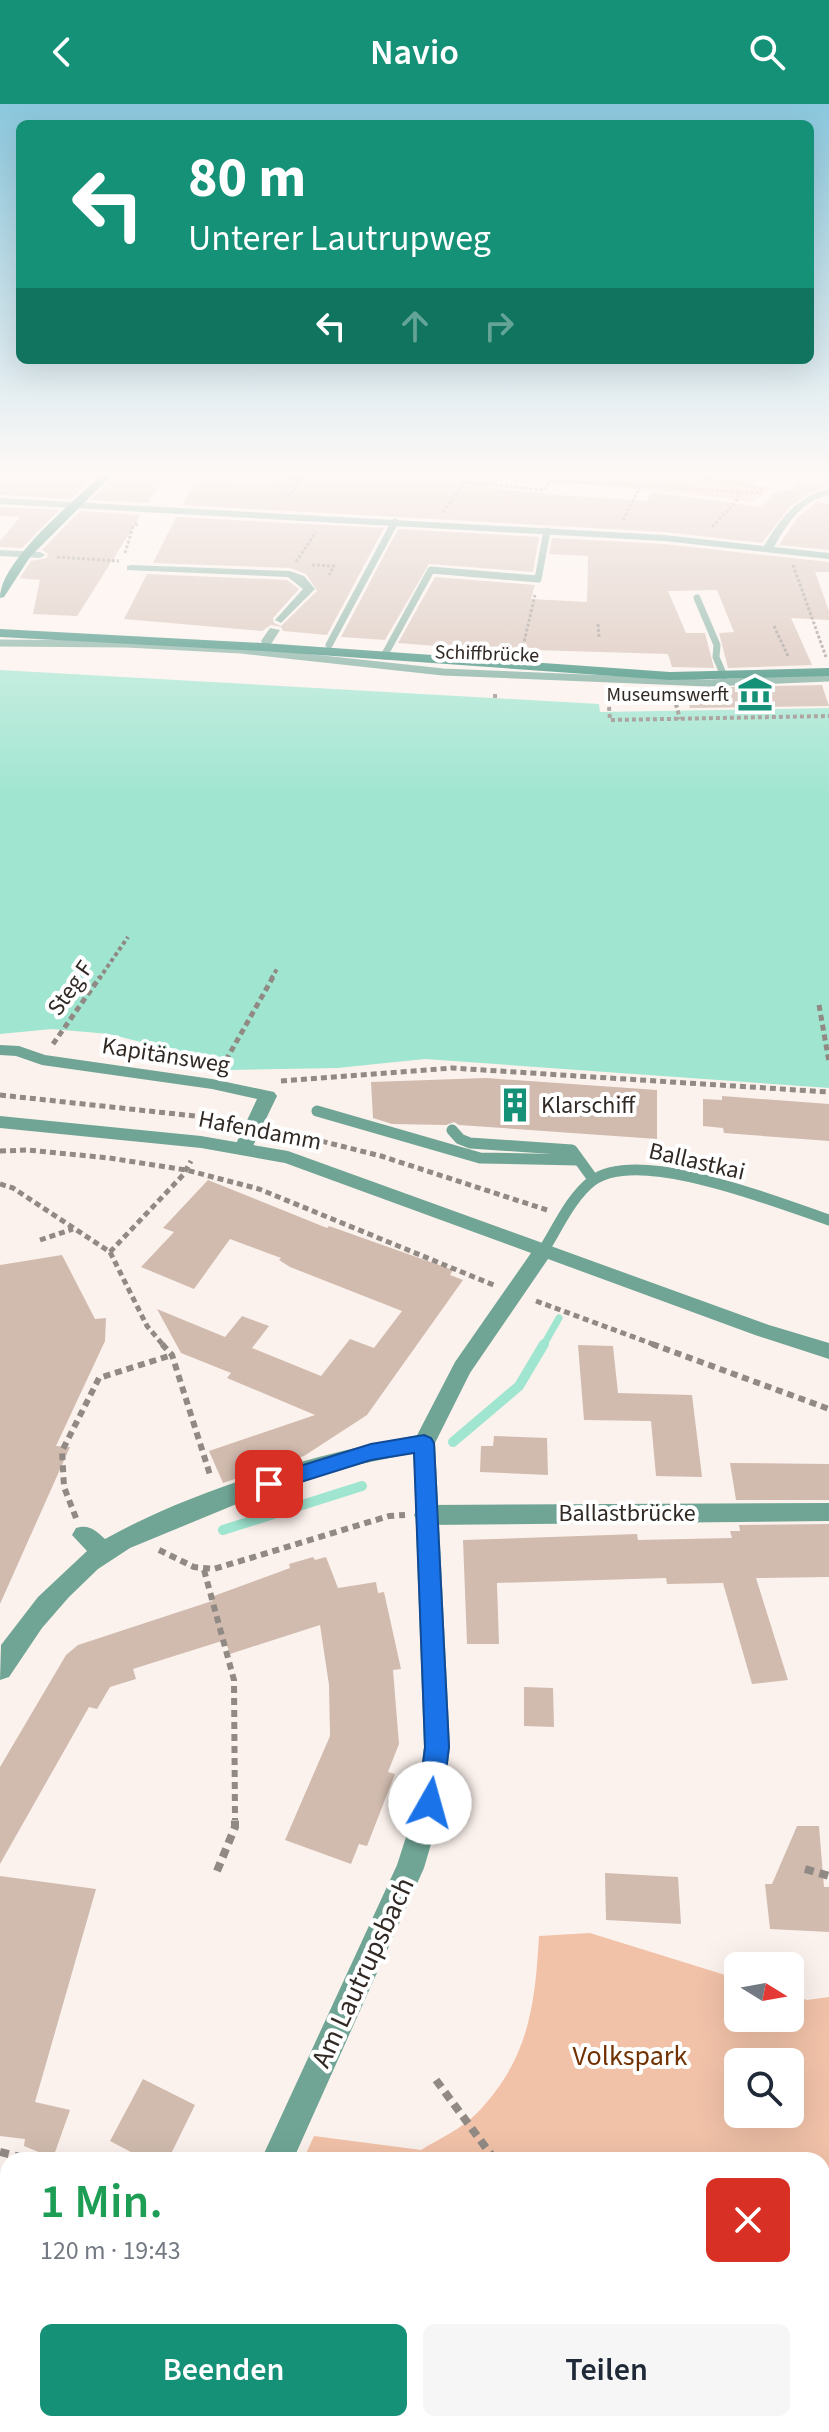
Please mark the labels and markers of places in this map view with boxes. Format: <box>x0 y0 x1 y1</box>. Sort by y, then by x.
museum icon: Museumswerft <box>736 675 774 713</box>
place label: Museumswerft <box>606 681 729 709</box>
building icon: Klarschiff <box>496 1086 534 1124</box>
place label: Klarschiff <box>541 1088 636 1123</box>
pin <box>235 1450 303 1518</box>

